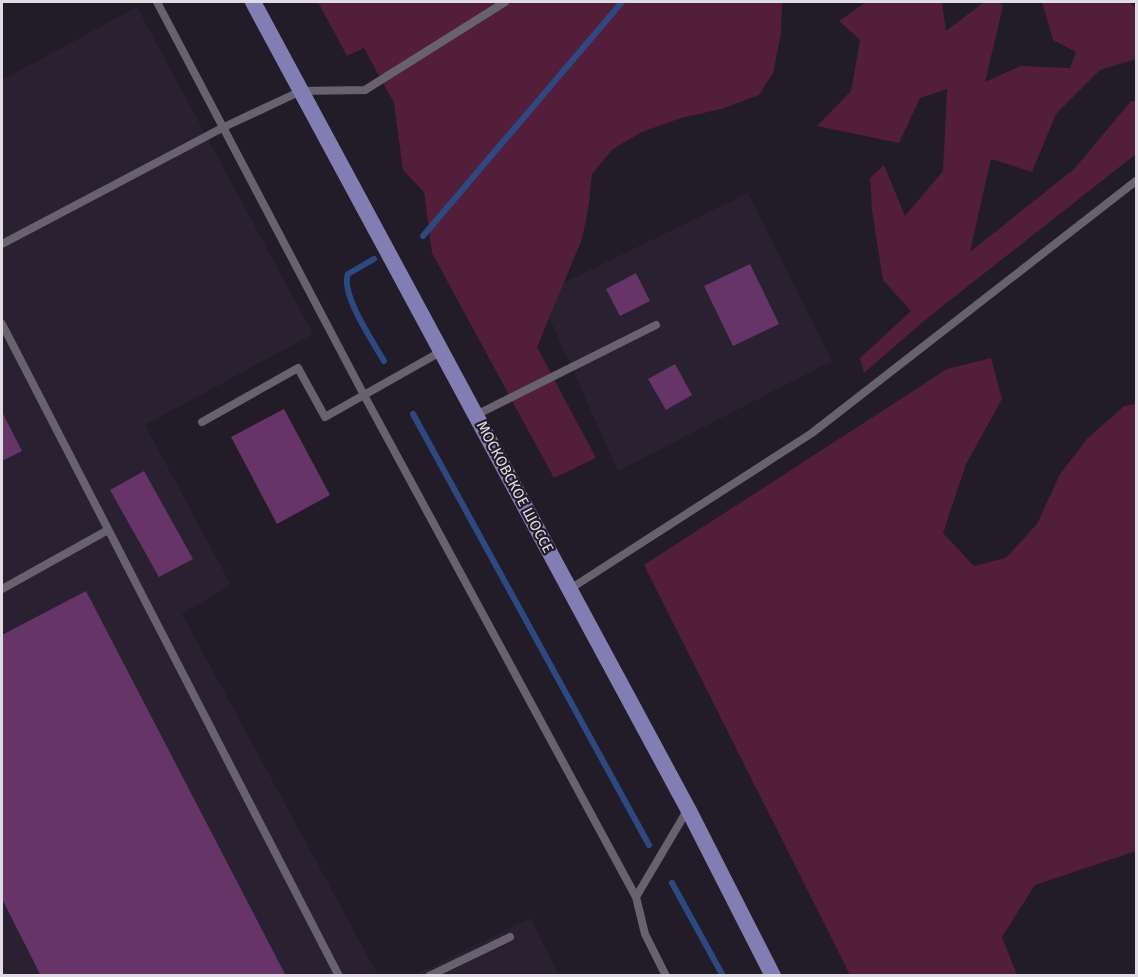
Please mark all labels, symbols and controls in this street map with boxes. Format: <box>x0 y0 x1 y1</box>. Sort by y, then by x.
street label: МОСКОВСКОЕ ШОССЕ <box>473 418 557 556</box>

